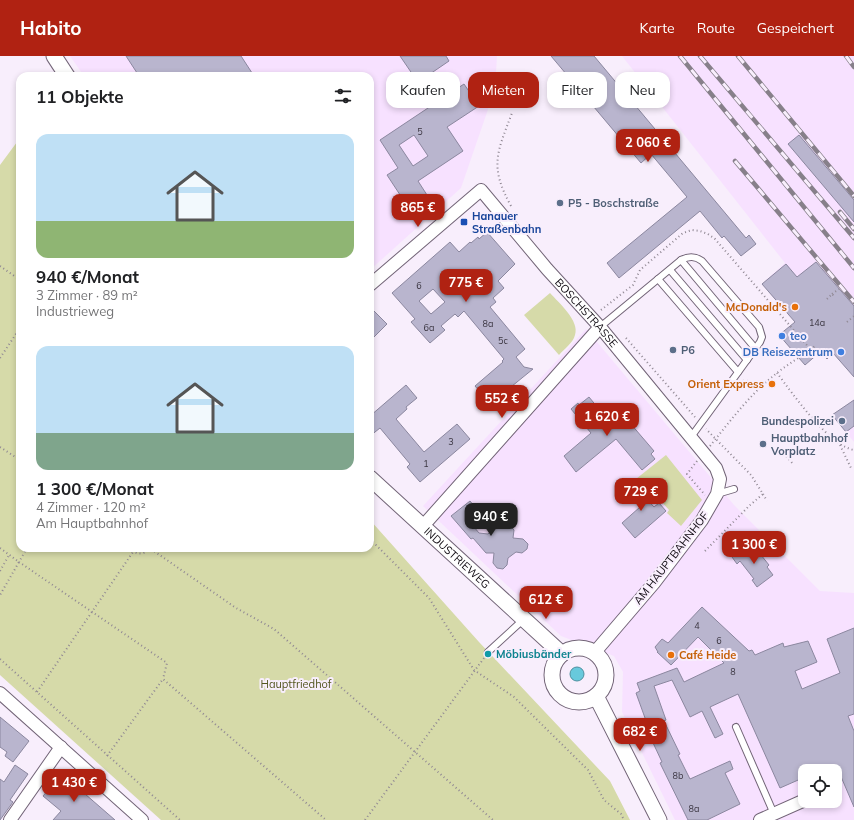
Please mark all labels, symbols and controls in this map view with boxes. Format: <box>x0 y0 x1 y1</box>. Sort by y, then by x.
text: Habito <box>20 16 82 40</box>
text: Karte <box>640 19 675 37</box>
text: Route <box>697 19 735 37</box>
text: Gespeichert <box>757 19 834 37</box>
chip: Kaufen <box>386 72 460 108</box>
chip: Mieten <box>468 72 539 108</box>
chip: Filter <box>547 72 607 108</box>
chip: Neu <box>615 72 670 108</box>
icon: filters <box>332 85 354 107</box>
text: 11 Objekte <box>36 86 124 107</box>
house number: 5 <box>417 126 423 137</box>
pin: 2 060 € <box>611 129 685 163</box>
text: 2 060 € <box>625 134 671 150</box>
icon: home <box>159 160 231 232</box>
pin: 865 € <box>390 194 446 228</box>
place label: P5 - Boschstraße <box>568 196 659 210</box>
marker: P5 - Boschstraße <box>555 198 565 208</box>
text: 865 € <box>401 199 435 215</box>
place label: Hanauer Straßenbahn <box>472 209 541 236</box>
marker: Hanauer Straßenbahn <box>459 217 469 227</box>
text: 940 €/Monat <box>36 266 139 287</box>
pin: 775 € <box>438 269 494 303</box>
text: 775 € <box>449 274 483 290</box>
street label: BOSCHSTRASSE <box>552 275 621 350</box>
house number: 6 <box>416 280 422 291</box>
text: 3 Zimmer · 89 m² <box>36 287 138 303</box>
place label: McDonald's <box>726 300 787 314</box>
marker: McDonald's <box>790 302 800 312</box>
text: Industrieweg <box>36 303 114 319</box>
house number: 14a <box>809 317 825 328</box>
house number: 8a <box>483 318 493 329</box>
house number: 6a <box>424 322 434 333</box>
place label: teo <box>790 329 807 343</box>
marker: teo <box>777 331 787 341</box>
house number: 5c <box>498 335 508 346</box>
place label: P6 <box>681 343 695 357</box>
marker: P6 <box>668 345 678 355</box>
place label: DB Reisezentrum <box>743 345 833 359</box>
marker: DB Reisezentrum <box>836 347 846 357</box>
icon: home <box>159 372 231 444</box>
place label: Orient Express <box>688 377 764 391</box>
marker: Orient Express <box>767 379 777 389</box>
pin: 552 € <box>474 385 530 419</box>
text: 552 € <box>485 390 519 406</box>
pin: 1 620 € <box>570 403 644 437</box>
text: 1 620 € <box>584 408 630 424</box>
place label: Bundespolizei <box>761 414 834 428</box>
marker: Bundespolizei <box>837 416 847 426</box>
place label: Hauptbahnhof Vorplatz <box>770 431 849 458</box>
house number: 3 <box>448 436 454 447</box>
marker: Hauptbahnhof Vorplatz <box>758 439 768 449</box>
house number: 1 <box>423 458 429 469</box>
text: 1 300 €/Monat <box>36 478 154 499</box>
pin: 729 € <box>613 478 669 512</box>
text: 729 € <box>624 483 658 499</box>
text: 4 Zimmer · 120 m² <box>36 499 146 515</box>
pin: 940 € <box>463 503 519 537</box>
text: 940 € <box>474 508 508 524</box>
street label: AM HAUPTBAHNHOF <box>630 509 712 607</box>
text: Am Hauptbahnhof <box>36 515 148 531</box>
street label: INDUSTRIEWEG <box>421 524 493 591</box>
pin: 1 300 € <box>717 531 791 565</box>
text: 1 300 € <box>731 536 777 552</box>
pin: 612 € <box>518 586 574 620</box>
text: 612 € <box>529 591 563 607</box>
house number: 4 <box>694 620 700 631</box>
house number: 6 <box>716 635 722 646</box>
place label: Möbiusbänder <box>496 647 572 661</box>
place label: Café Heide <box>679 648 736 662</box>
marker: Möbiusbänder <box>483 649 493 659</box>
marker: Café Heide <box>666 650 676 660</box>
house number: 8 <box>730 666 736 677</box>
park label: Hauptfriedhof <box>260 677 332 691</box>
pin: 682 € <box>612 718 668 752</box>
text: 682 € <box>623 723 657 739</box>
map controls <box>798 764 842 808</box>
button: locate <box>798 764 842 808</box>
pin: 1 430 € <box>37 769 111 803</box>
house number: 8b <box>673 770 683 781</box>
text: 1 430 € <box>51 774 97 790</box>
house number: 8a <box>689 803 699 814</box>

